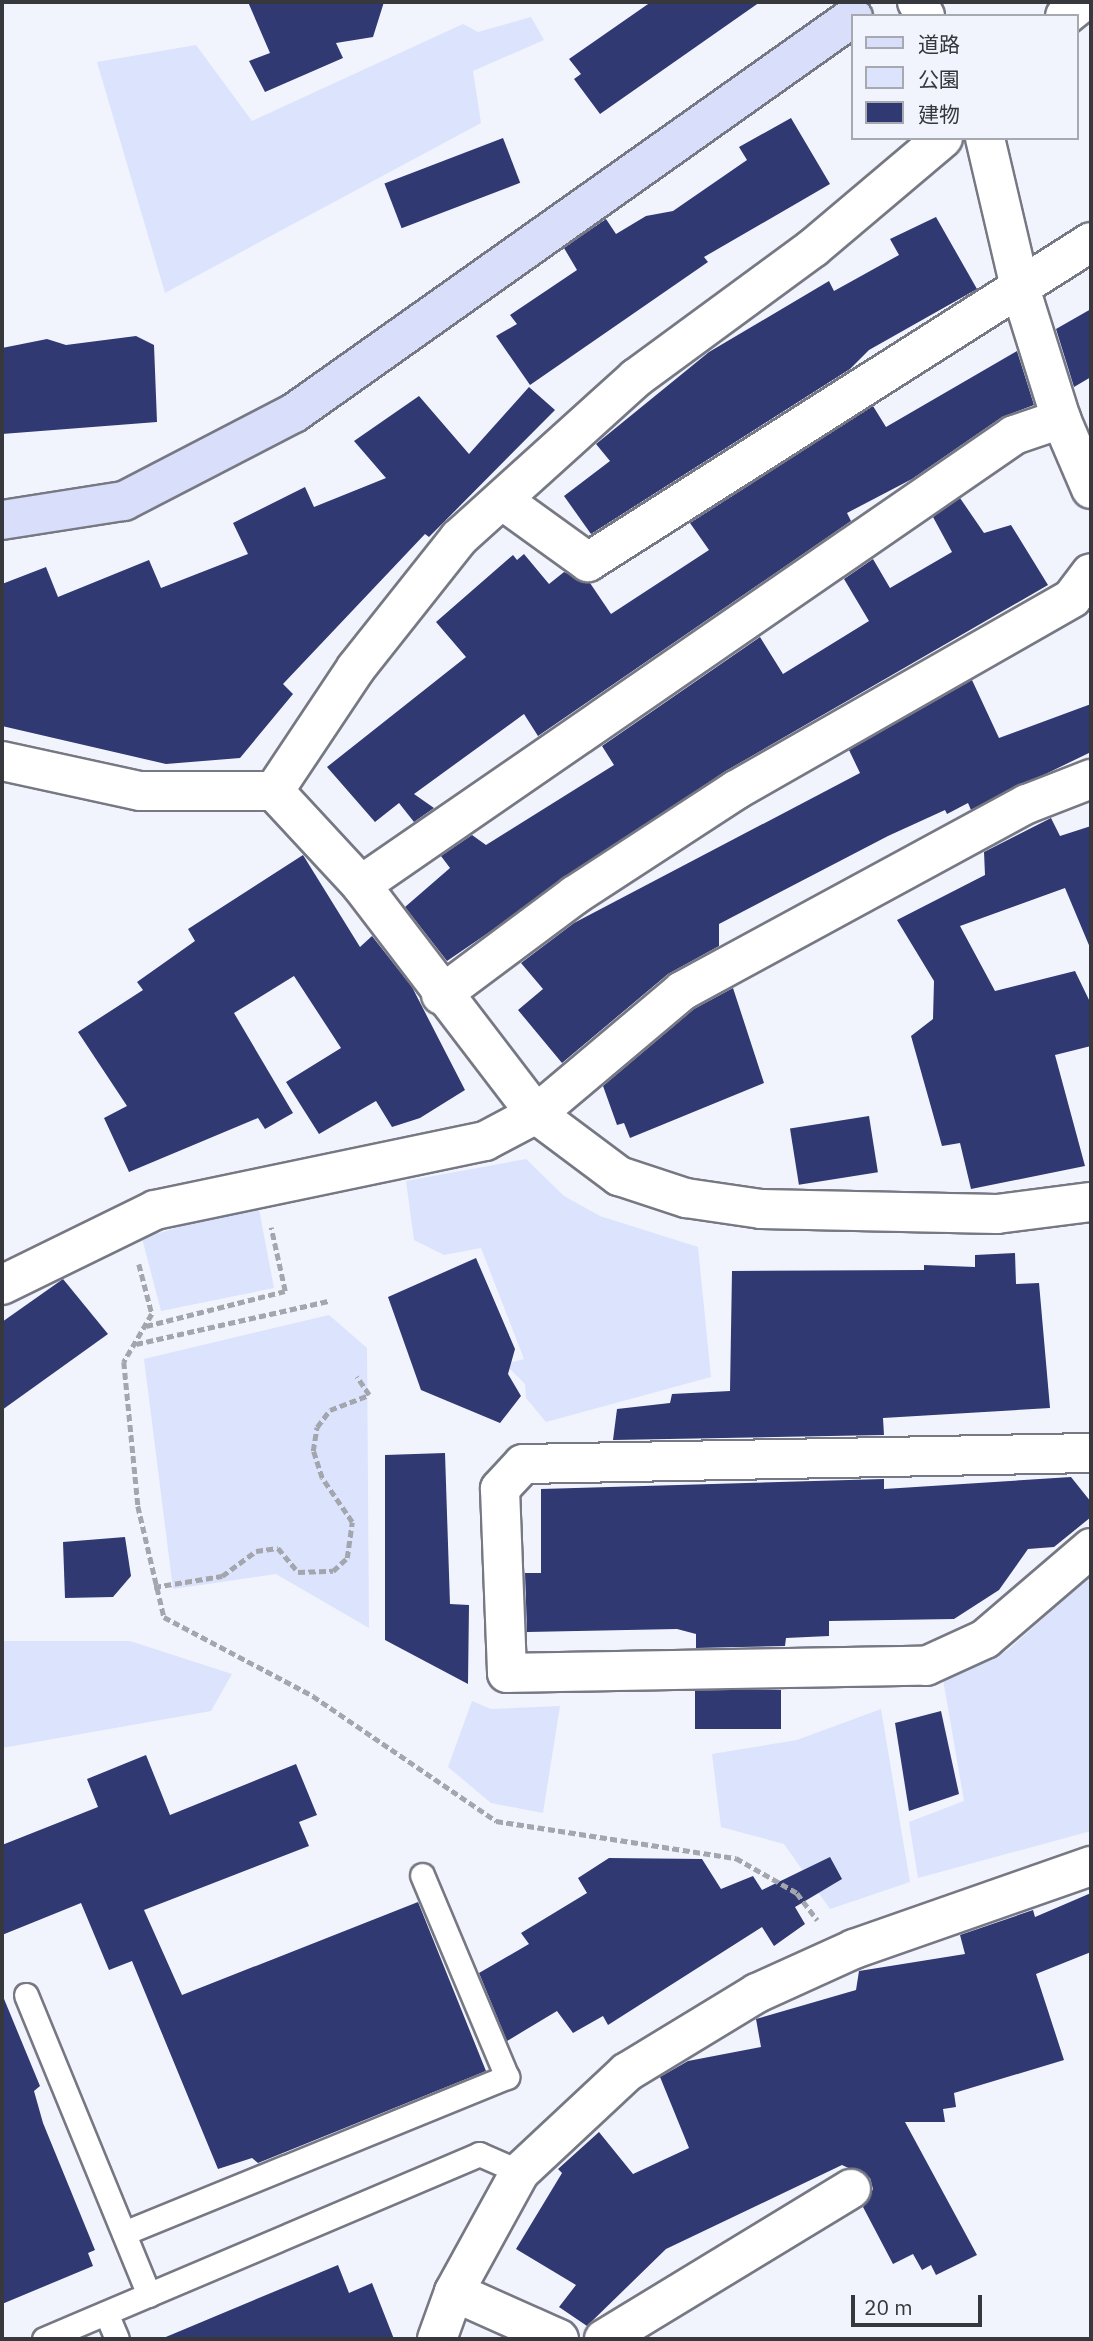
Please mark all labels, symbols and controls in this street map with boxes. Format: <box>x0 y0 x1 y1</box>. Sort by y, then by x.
legend <box>852 14 1079 140</box>
text: 道路 <box>918 30 960 58</box>
text: 公園 <box>918 65 960 93</box>
text: 建物 <box>918 100 960 128</box>
scale bar <box>855 2282 986 2326</box>
text: 20 m <box>864 2293 913 2321</box>

